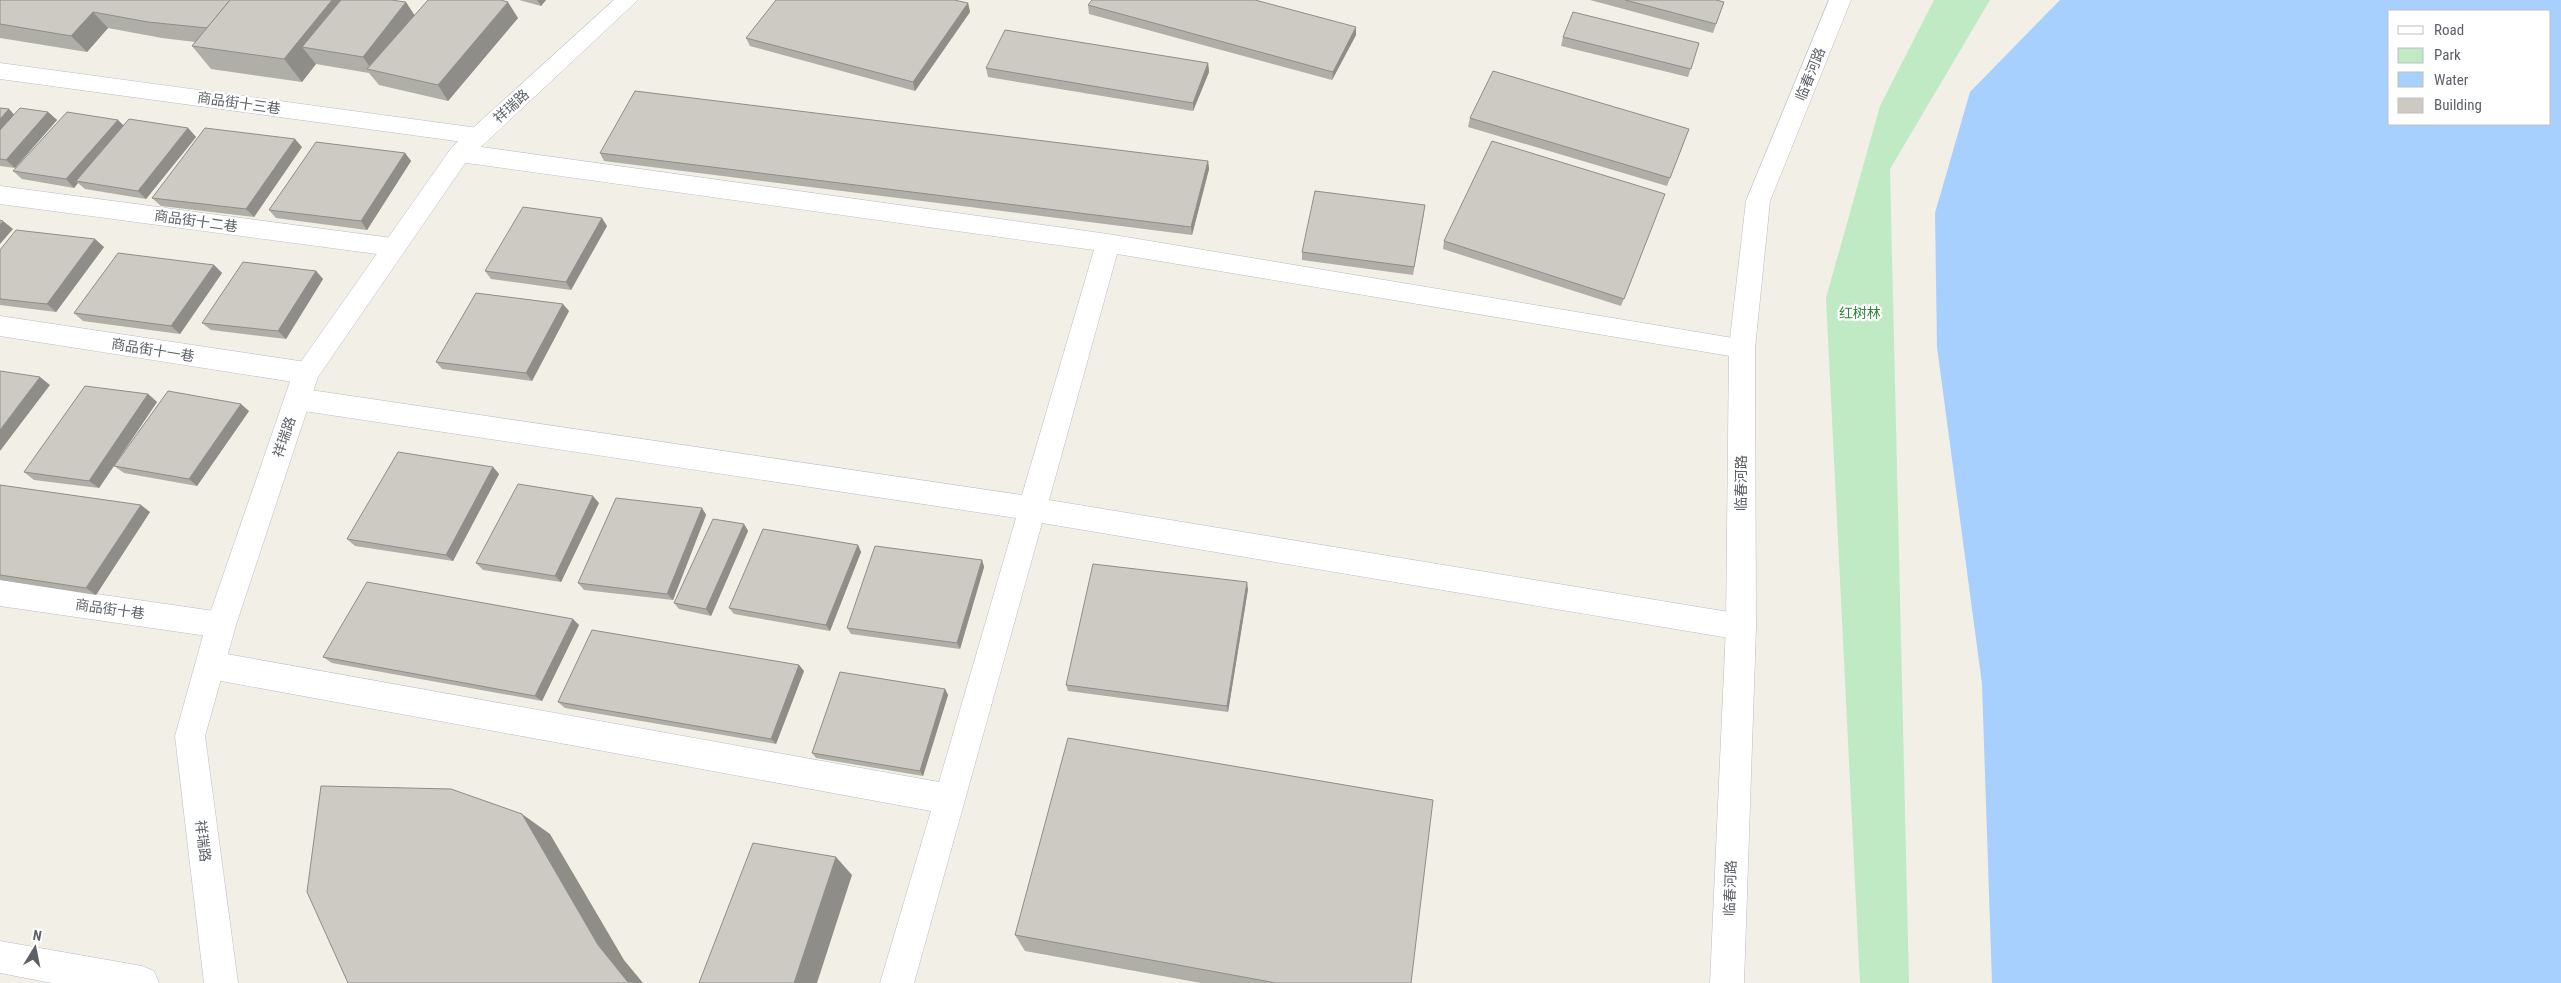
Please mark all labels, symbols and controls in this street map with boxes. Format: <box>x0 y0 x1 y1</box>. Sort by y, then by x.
legend <box>2388 10 2551 125</box>
text: Road <box>2434 21 2464 39</box>
street label: 临春河路 <box>1792 45 1828 103</box>
text: Park <box>2434 46 2461 64</box>
text: Water <box>2434 71 2469 89</box>
street label: 祥瑞路 <box>490 86 532 126</box>
street label: 商品街十三巷 <box>196 89 282 117</box>
text: Building <box>2434 96 2482 114</box>
street label: 商品街十二巷 <box>153 207 239 235</box>
park label: 红树林 <box>1839 305 1881 321</box>
street label: 商品街十一巷 <box>110 336 196 364</box>
street label: 祥瑞路 <box>270 415 298 459</box>
street label: 临春河路 <box>1733 455 1749 511</box>
street label: 商品街十巷 <box>74 596 146 622</box>
street label: 祥瑞路 <box>193 819 213 863</box>
street label: 临春河路 <box>1721 860 1739 916</box>
north arrow <box>10 923 60 973</box>
text: N <box>32 927 43 944</box>

